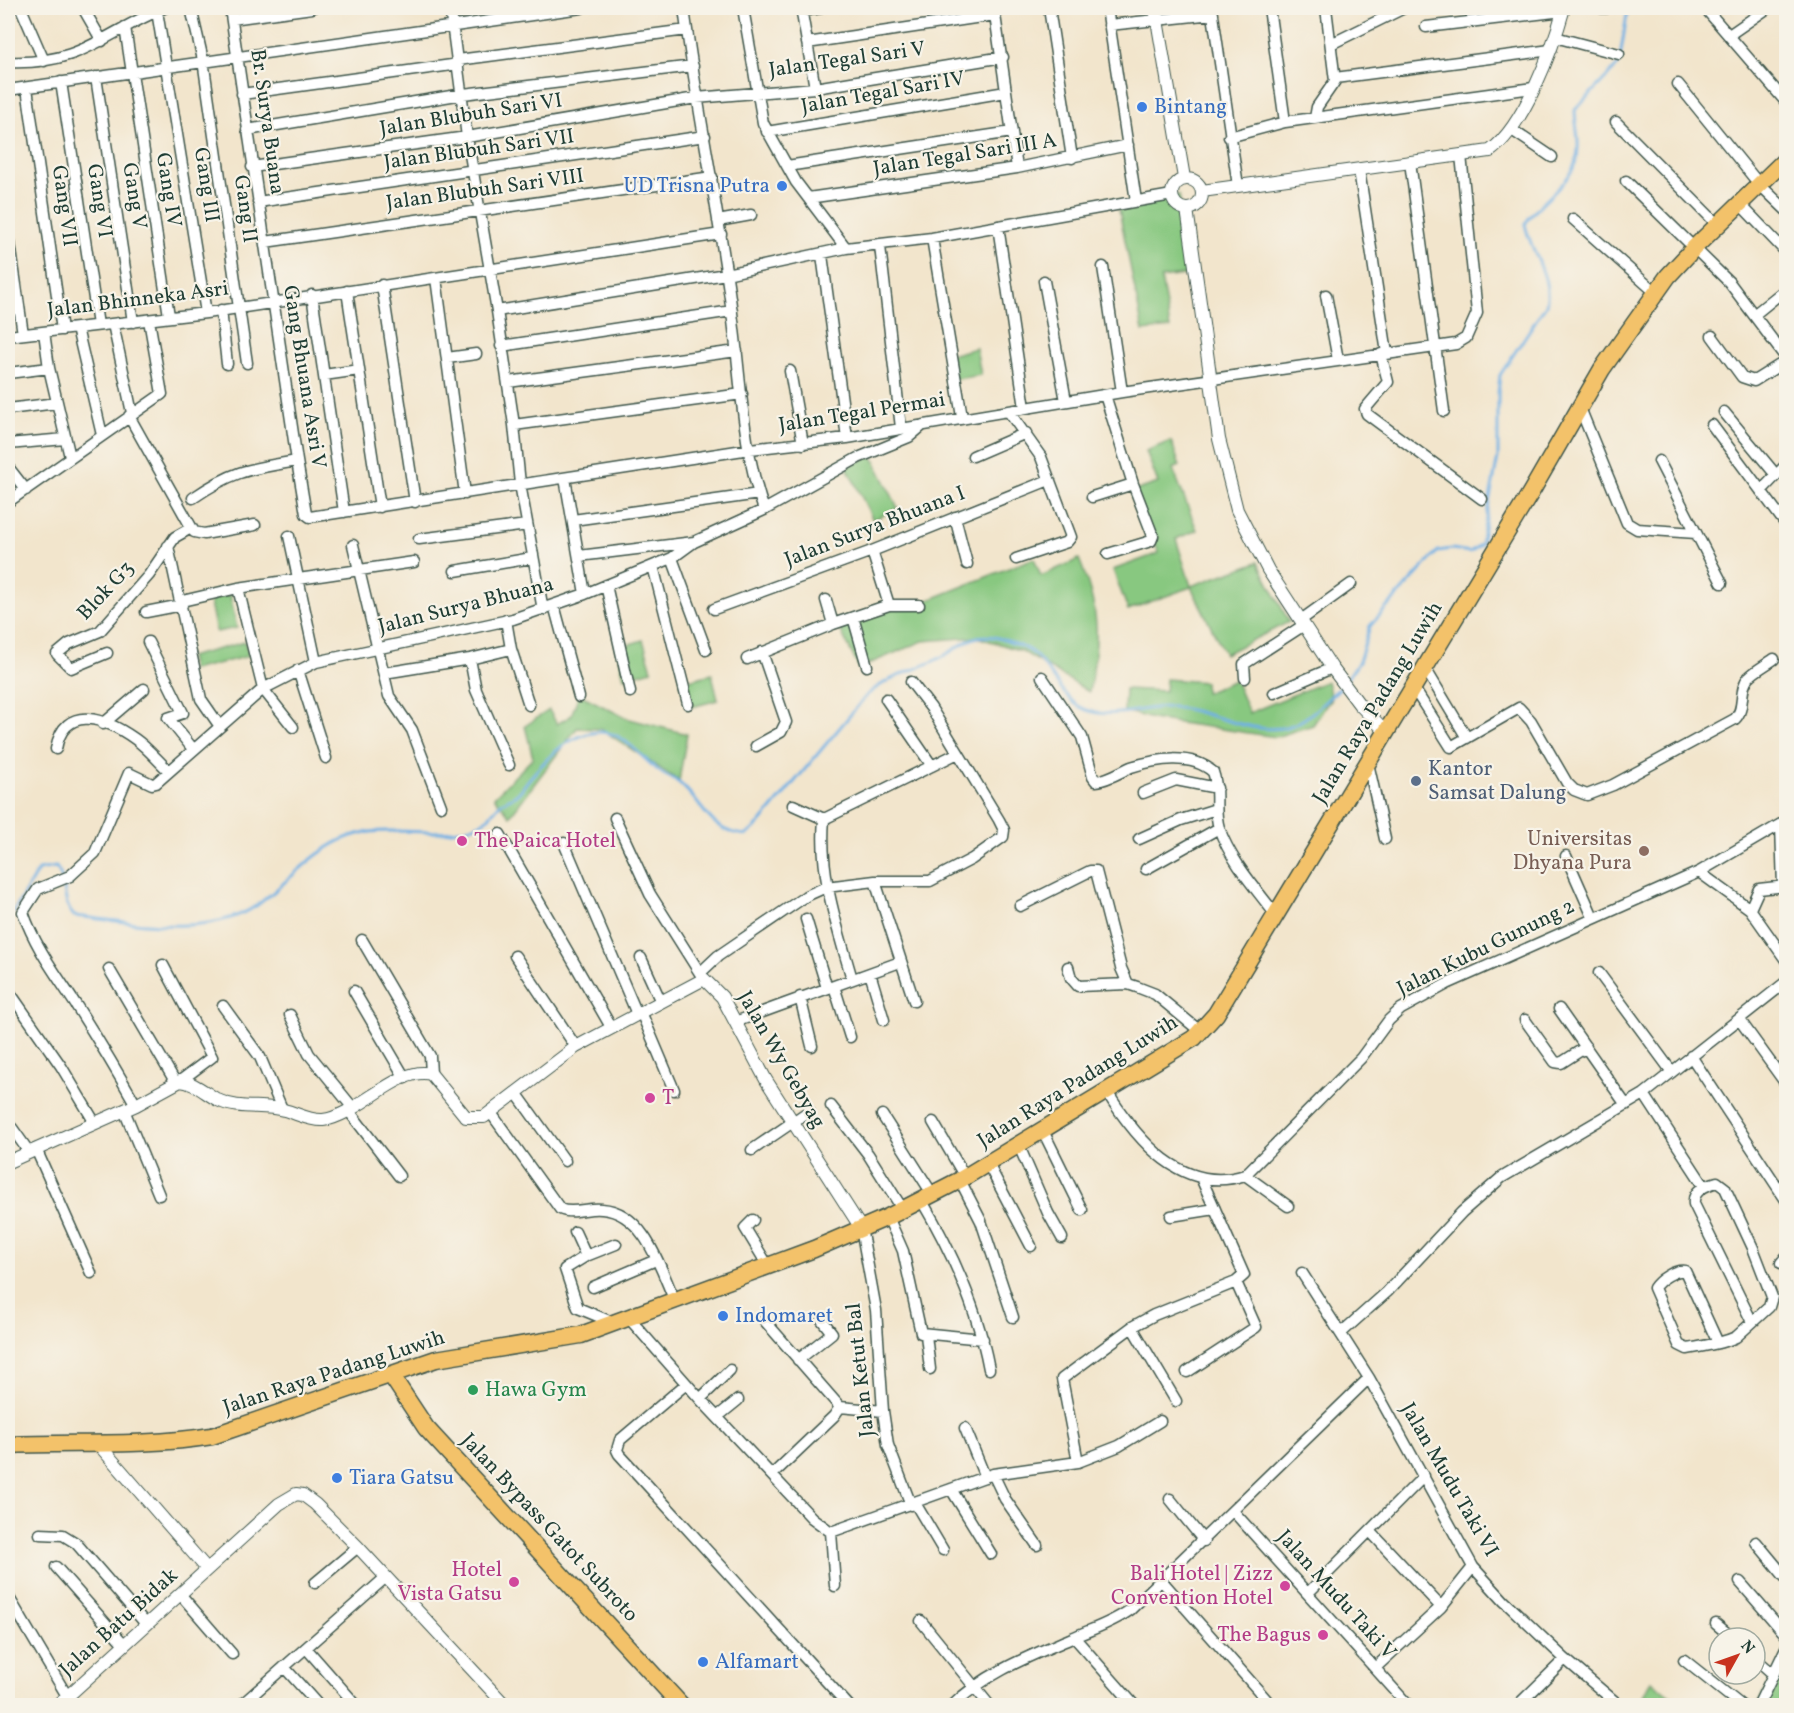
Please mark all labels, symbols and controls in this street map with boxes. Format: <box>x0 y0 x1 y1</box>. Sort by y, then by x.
street label: Jalan Tegal Sari V <box>767 35 927 85</box>
street label: Br. Surya Buana <box>242 47 292 197</box>
street label: Jalan Tegal Sari IV <box>799 64 967 122</box>
street label: Jalan Blubuh Sari VI <box>378 86 564 144</box>
place label: Bintang <box>1154 93 1227 122</box>
marker: Bintang <box>1135 100 1149 114</box>
street label: Jalan Blubuh Sari VII <box>382 122 576 178</box>
street label: Jalan Tegal Sari III A <box>871 126 1059 184</box>
street label: Gang III <box>186 145 226 225</box>
street label: Gang IV <box>148 151 188 229</box>
street label: Gang V <box>114 161 154 231</box>
street label: Gang VI <box>79 162 119 240</box>
street label: Jalan Blubuh Sari VIII <box>384 162 586 218</box>
street label: Gang VII <box>44 163 84 249</box>
place label: UD Trisna Putra <box>624 172 770 201</box>
street label: Gang II <box>226 173 264 245</box>
marker: UD Trisna Putra <box>775 179 789 193</box>
street label: Jalan Bhinneka Asri <box>46 274 230 326</box>
street label: Gang Bhuana Asri V <box>275 283 333 471</box>
street label: Jalan Tegal Permai <box>776 385 948 441</box>
street label: Jalan Surya Bhuana I <box>780 479 970 575</box>
street label: Blok G3 <box>71 555 141 627</box>
street label: Jalan Surya Bhuana <box>375 570 557 642</box>
street label: Jalan Raya Padang Luwih <box>1306 596 1450 810</box>
place label: Kantor Samsat Dalung <box>1428 755 1567 808</box>
marker: Kantor Samsat Dalung <box>1409 774 1423 788</box>
place label: Universitas Dhyana Pura <box>1513 825 1632 878</box>
place label: The Paica Hotel <box>474 827 616 856</box>
marker: The Paica Hotel <box>455 834 469 848</box>
marker: Universitas Dhyana Pura <box>1637 844 1651 858</box>
street label: Jalan Kubu Gunung 2 <box>1392 892 1580 1004</box>
street label: Jalan Wy Gebyag <box>730 986 832 1134</box>
street label: Jalan Raya Padang Luwih <box>972 1008 1184 1156</box>
place label: T <box>662 1084 674 1113</box>
marker: T <box>643 1091 657 1105</box>
street label: Jalan Ketut Bal <box>840 1301 882 1439</box>
place label: Indomaret <box>735 1302 833 1331</box>
marker: Indomaret <box>716 1309 730 1323</box>
street label: Jalan Raya Padang Luwih <box>219 1323 449 1423</box>
place label: Hawa Gym <box>485 1376 587 1405</box>
marker: Hawa Gym <box>466 1383 480 1397</box>
street label: Jalan Mudu Taki VI <box>1393 1398 1505 1562</box>
street label: Jalan Bypass Gatot Subroto <box>454 1427 644 1629</box>
place label: Tiara Gatsu <box>349 1464 454 1493</box>
marker: Tiara Gatsu <box>330 1471 344 1485</box>
street label: Jalan Mudu Taki V <box>1270 1524 1402 1666</box>
place label: Hotel Vista Gatsu <box>398 1556 502 1609</box>
place label: Bali Hotel | Zizz Convention Hotel <box>1111 1560 1273 1613</box>
street label: Jalan Batu Bidak <box>53 1561 185 1684</box>
marker: Hotel Vista Gatsu <box>507 1575 521 1589</box>
marker: Bali Hotel | Zizz Convention Hotel <box>1278 1579 1292 1593</box>
place label: The Bagus <box>1217 1621 1311 1650</box>
north arrow <box>1707 1626 1767 1686</box>
marker: The Bagus <box>1316 1628 1330 1642</box>
text: N <box>1735 1636 1759 1659</box>
place label: Alfamart <box>715 1648 799 1677</box>
marker: Alfamart <box>696 1655 710 1669</box>

